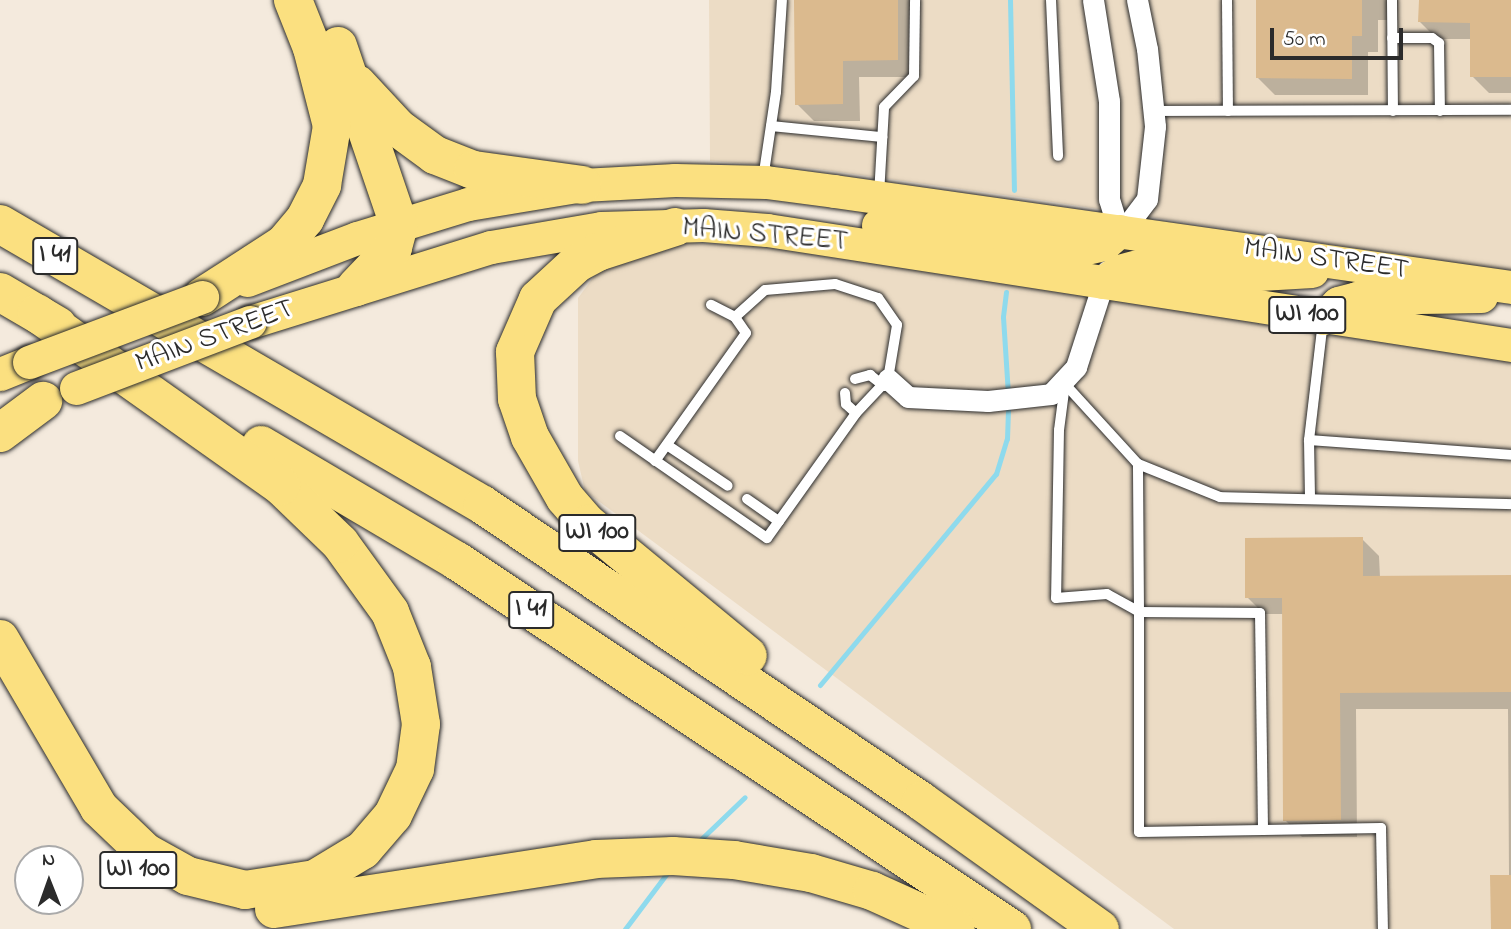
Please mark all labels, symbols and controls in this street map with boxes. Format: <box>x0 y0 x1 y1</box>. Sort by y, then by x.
scale bar <box>1273 14 1406 58</box>
text: 50 m <box>1283 25 1326 55</box>
street label: MAIN STREET <box>681 212 849 260</box>
street label: MAIN STREET <box>1241 232 1411 288</box>
road number: I 41 <box>30 233 80 278</box>
road number: WI 100 <box>1267 292 1347 338</box>
street label: MAIN STREET <box>131 293 299 381</box>
road number: WI 100 <box>557 510 637 555</box>
road number: I 41 <box>506 588 556 632</box>
north arrow <box>14 845 84 915</box>
text: N <box>42 847 55 874</box>
road number: WI 100 <box>98 848 178 892</box>

